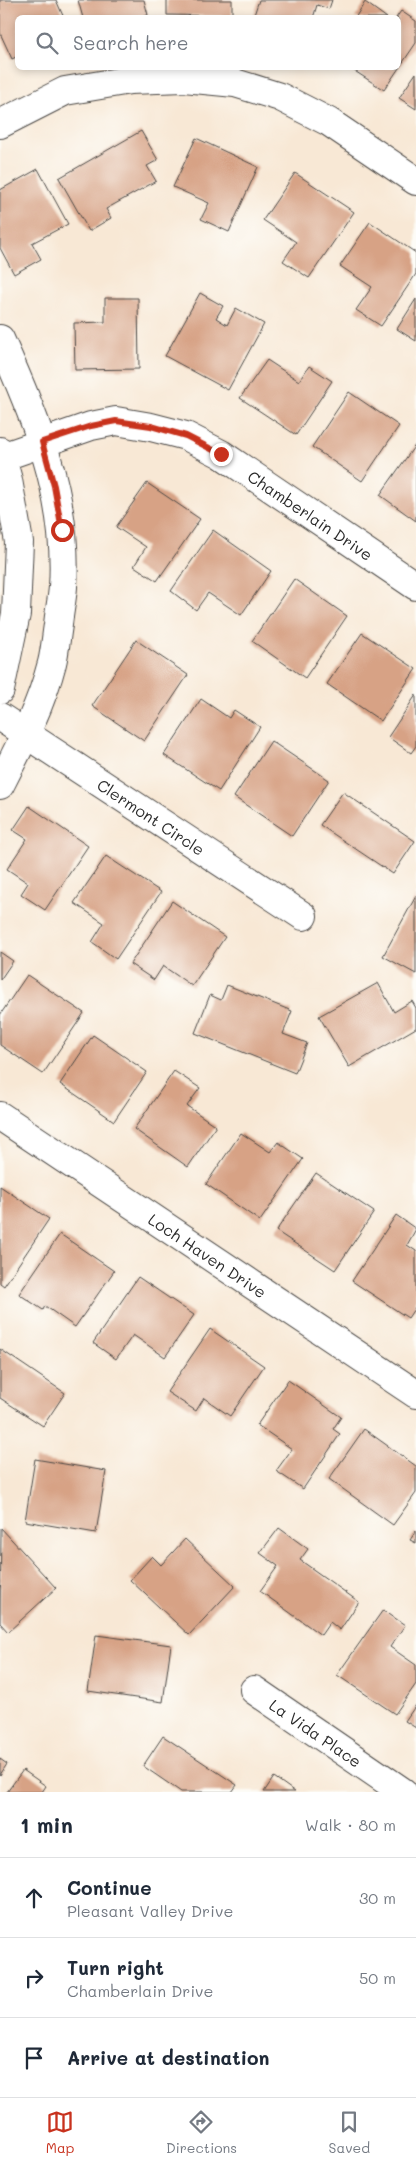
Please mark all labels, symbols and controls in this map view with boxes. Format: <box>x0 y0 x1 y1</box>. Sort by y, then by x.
search box <box>15 15 401 70</box>
icon: search <box>33 29 61 57</box>
text: Search here <box>73 30 189 55</box>
route end <box>210 443 233 466</box>
street label: Chamberlain Drive <box>244 465 377 564</box>
route start <box>51 519 74 542</box>
street label: Clermont Circle <box>93 773 209 859</box>
street label: Loch Haven Drive <box>145 1208 271 1302</box>
street label: La Vida Place <box>266 1693 366 1771</box>
text: 1 min <box>20 1811 73 1838</box>
text: Walk · 80 m <box>305 1814 396 1835</box>
text: Continue <box>67 1875 152 1900</box>
icon: ahead <box>20 1884 48 1912</box>
text: 30 m <box>359 1887 396 1908</box>
text: Pleasant Valley Drive <box>67 1900 233 1921</box>
text: Turn right <box>67 1955 164 1980</box>
icon: right <box>20 1964 48 1992</box>
text: 50 m <box>359 1967 396 1988</box>
text: Chamberlain Drive <box>67 1980 213 2001</box>
icon: arrive <box>20 2044 48 2072</box>
text: Arrive at destination <box>67 2045 270 2070</box>
tab: Map <box>46 2108 74 2157</box>
tab: Directions <box>166 2108 237 2157</box>
tab: Saved <box>329 2108 370 2157</box>

